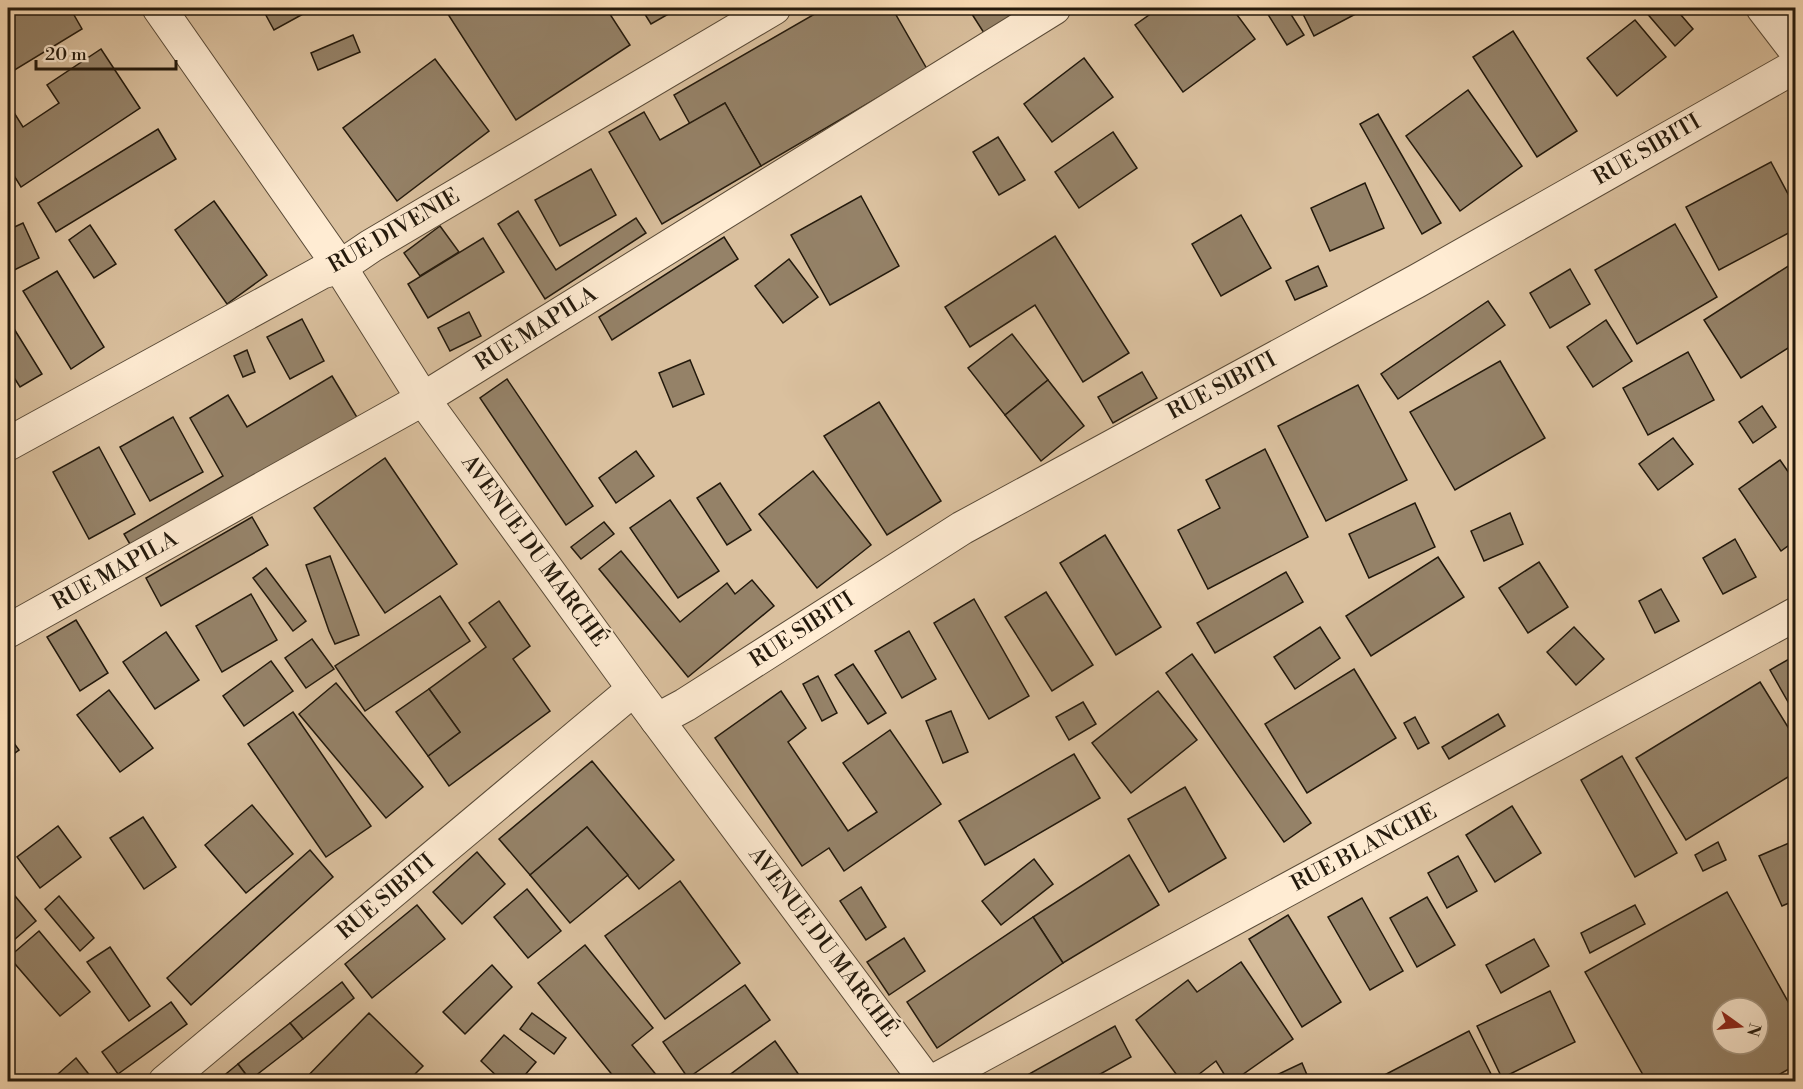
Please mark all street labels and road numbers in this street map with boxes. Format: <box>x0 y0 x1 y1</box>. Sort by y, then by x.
street label: RUE SIBITI <box>1589 108 1706 192</box>
street label: RUE DIVENIE <box>324 183 464 279</box>
street label: RUE MAPILA <box>470 280 603 377</box>
street label: RUE SIBITI <box>1163 346 1282 426</box>
street label: AVENUE DU MARCHÉ <box>455 448 614 652</box>
street label: RUE MAPILA <box>48 525 183 617</box>
street label: RUE SIBITI <box>745 586 860 674</box>
street label: RUE BLANCHE <box>1287 798 1441 898</box>
street label: AVENUE DU MARCHÉ <box>742 840 904 1042</box>
street label: RUE SIBITI <box>332 848 441 946</box>

